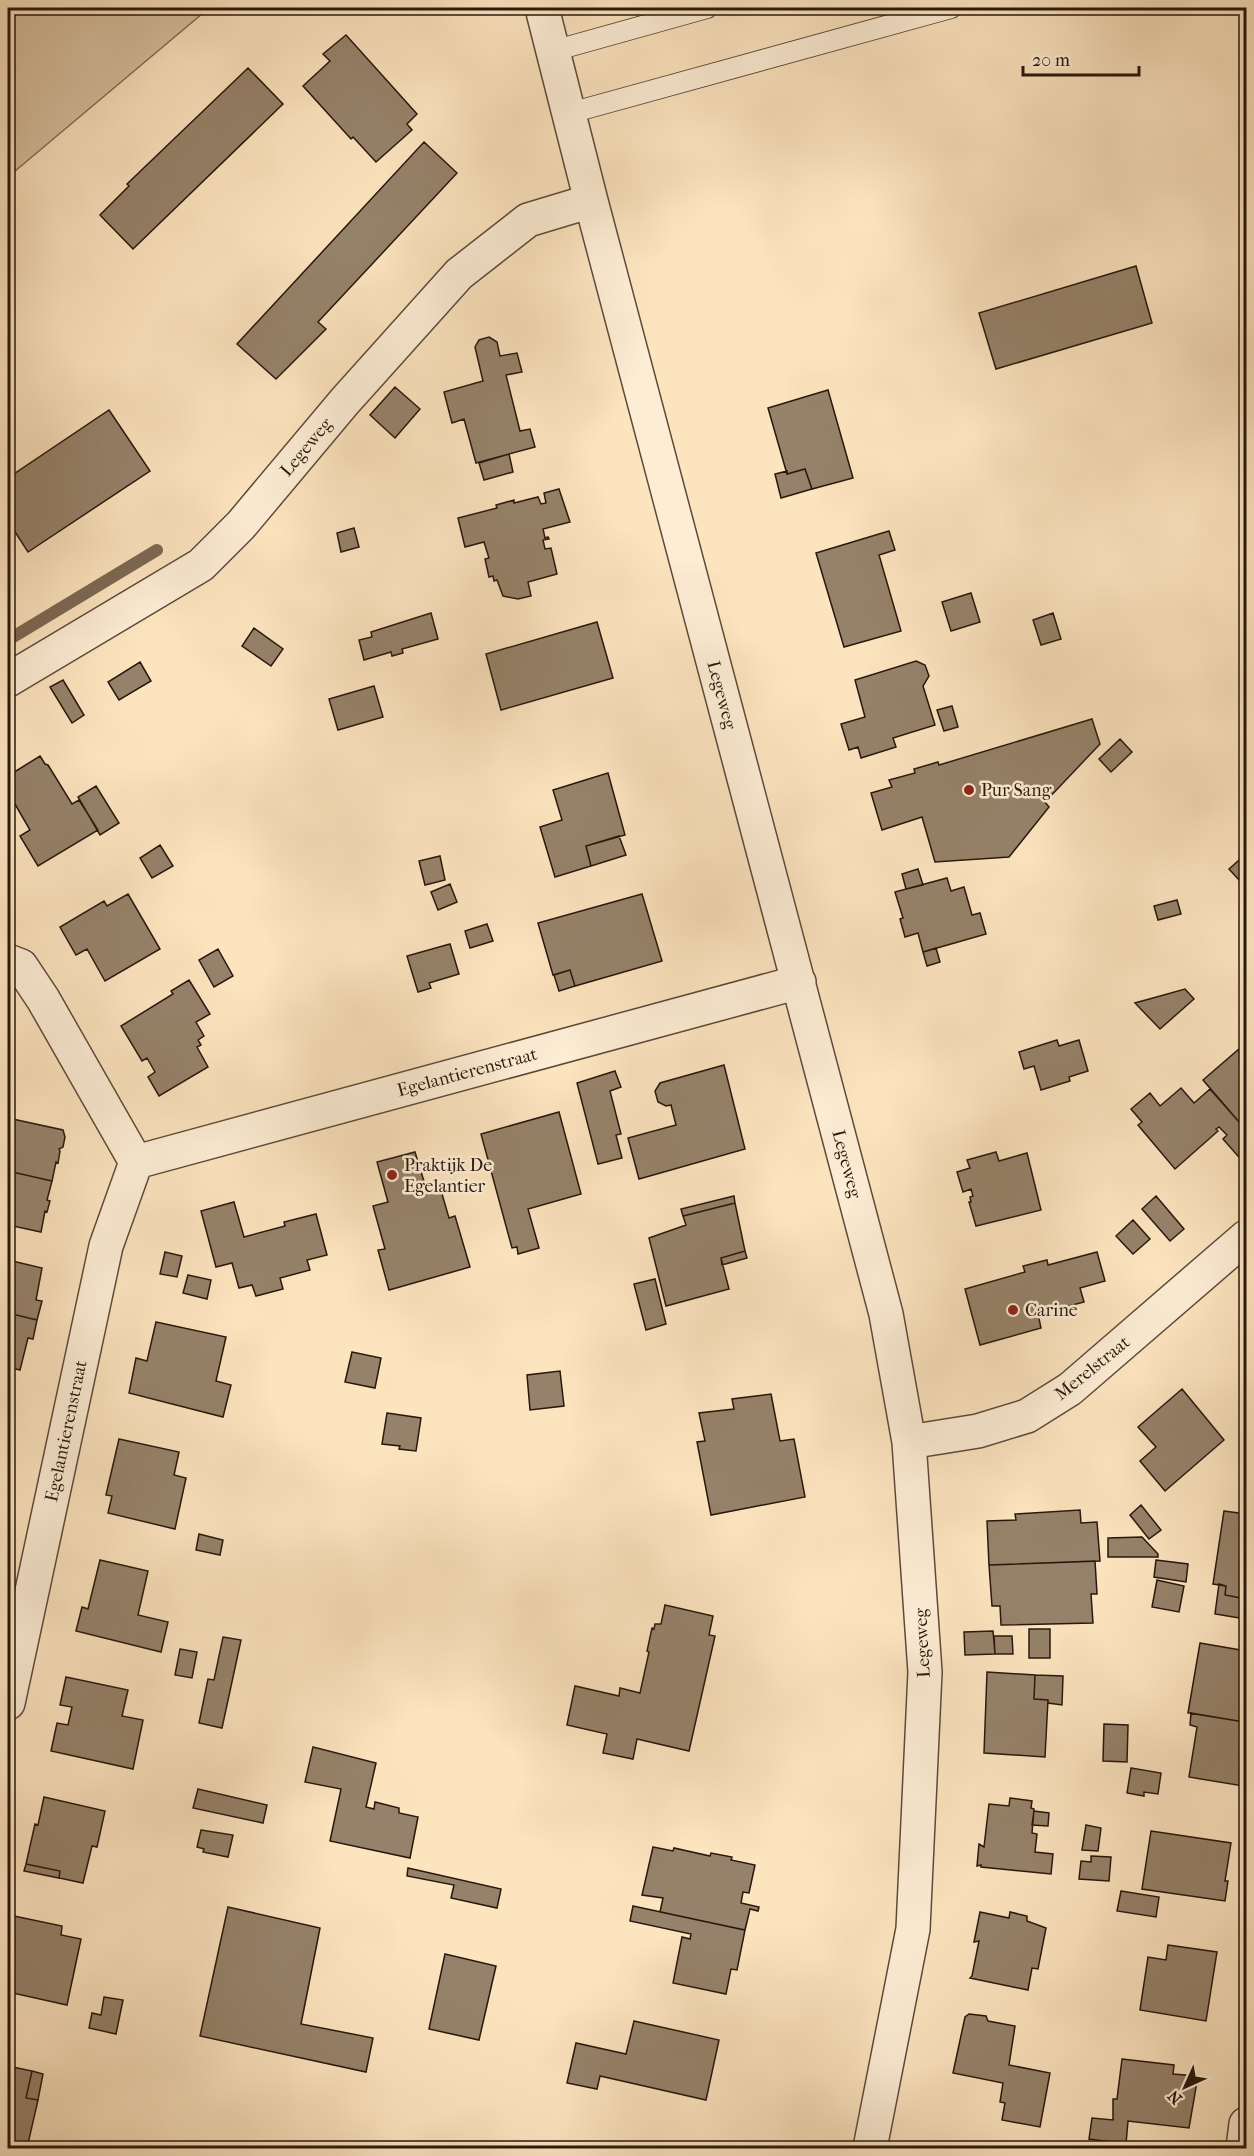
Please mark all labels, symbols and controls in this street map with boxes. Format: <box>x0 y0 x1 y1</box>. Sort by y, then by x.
scale bar <box>1023 39 1138 77</box>
text: 20 m <box>1032 50 1070 71</box>
street label: Legeweg <box>276 414 337 481</box>
street label: Legeweg <box>702 659 741 732</box>
place label: Pur Sang <box>981 780 1052 801</box>
marker: Pur Sang <box>962 783 976 797</box>
street label: Egelantierenstraat <box>395 1044 540 1101</box>
street label: Legeweg <box>827 1128 866 1201</box>
place label: Praktijk De Egelantier <box>404 1155 492 1197</box>
marker: Praktijk De Egelantier <box>385 1168 399 1182</box>
place label: Carine <box>1025 1300 1078 1321</box>
marker: Carine <box>1006 1303 1020 1317</box>
street label: Merelstraat <box>1051 1331 1134 1405</box>
street label: Egelantierenstraat <box>41 1358 92 1504</box>
street label: Legeweg <box>910 1607 935 1678</box>
north arrow <box>1155 2057 1215 2117</box>
text: N <box>1163 2086 1186 2108</box>

